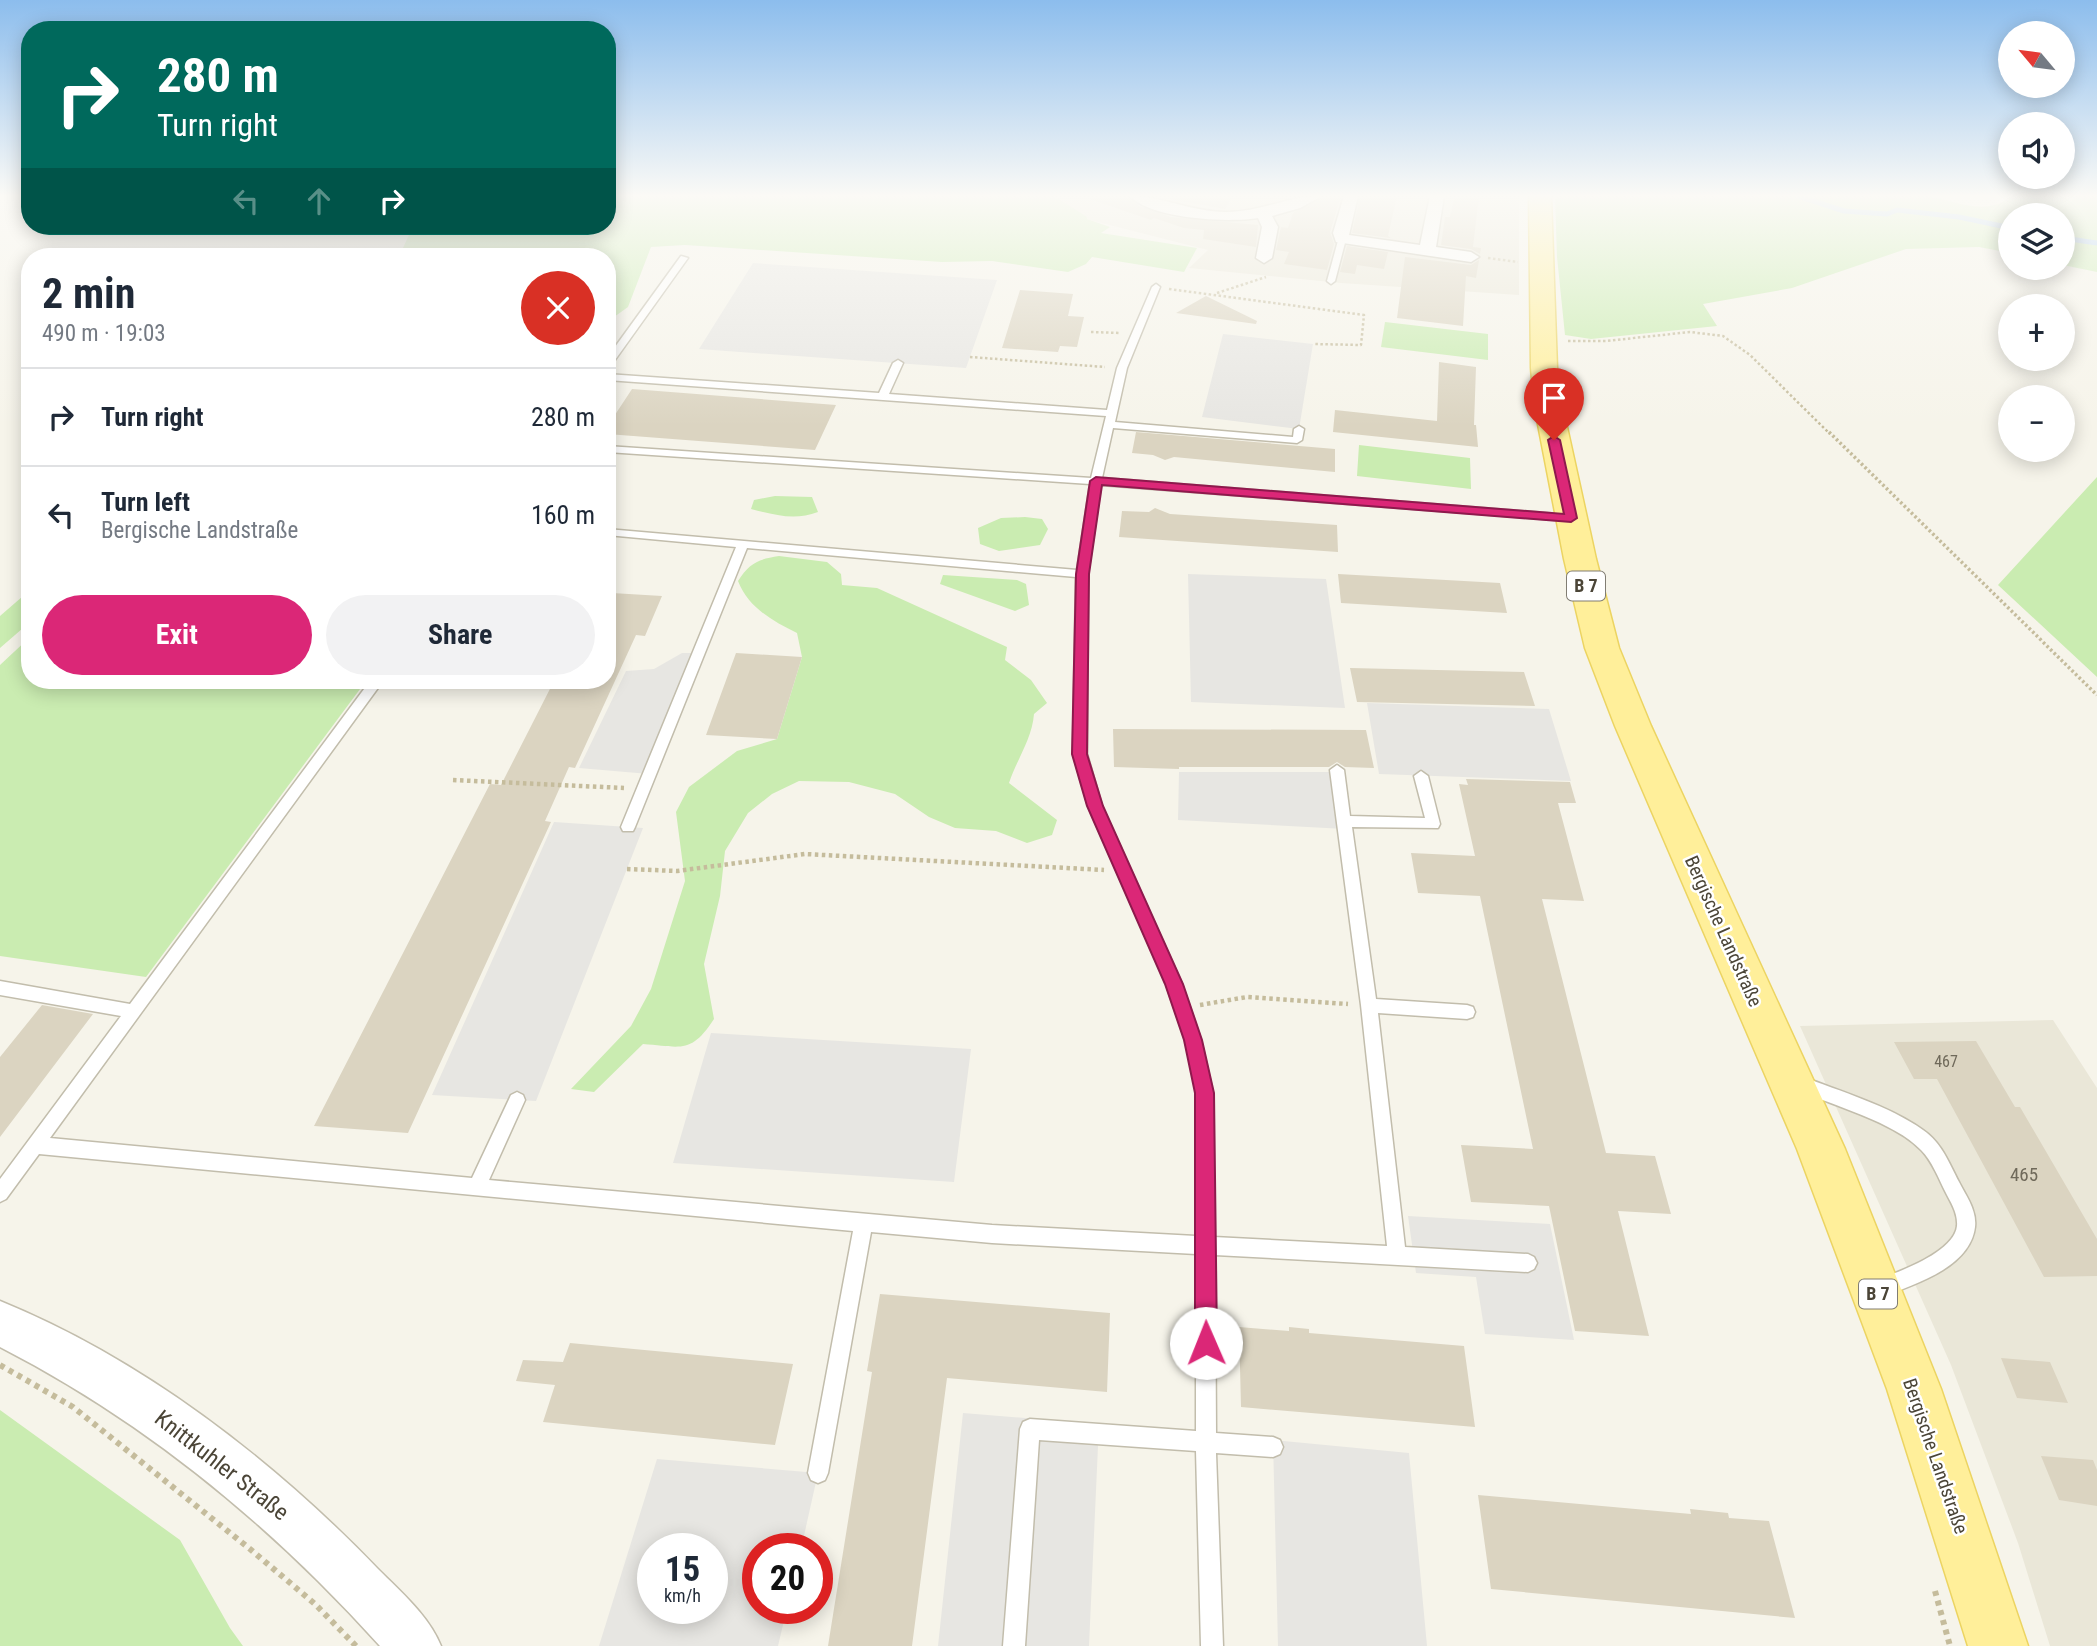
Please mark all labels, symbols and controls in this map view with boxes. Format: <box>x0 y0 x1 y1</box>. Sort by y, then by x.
north arrow <box>1998 21 2076 98</box>
map controls <box>1998 21 2075 462</box>
text: 280 m <box>157 47 279 104</box>
icon: right <box>42 49 133 140</box>
text: Turn right <box>157 106 278 144</box>
button: sound <box>1998 112 2075 189</box>
icon: left <box>227 182 265 220</box>
icon: ahead <box>300 182 338 220</box>
icon: right <box>373 182 411 220</box>
button: layers <box>1998 203 2075 280</box>
text: 2 min <box>42 269 135 318</box>
button: close <box>521 271 595 345</box>
button: + <box>1998 294 2075 371</box>
text: 490 m · 19:03 <box>42 320 166 347</box>
pin <box>1524 368 1584 440</box>
icon: arrive <box>1535 379 1573 417</box>
button: − <box>1998 385 2075 462</box>
icon: right <box>42 398 80 436</box>
text: Turn right <box>101 402 203 432</box>
text: 280 m <box>531 402 595 432</box>
text: Turn left <box>101 487 190 517</box>
icon: left <box>42 496 80 534</box>
text: 160 m <box>531 500 595 530</box>
text: Bergische Landstraße <box>101 517 298 544</box>
road number: B 7 <box>1567 572 1605 600</box>
button: Exit <box>42 595 312 675</box>
button: Share <box>326 595 595 675</box>
street label: Bergische Landstraße <box>1680 852 1767 1010</box>
house number: 467 <box>1934 1052 1958 1071</box>
house number: 465 <box>2010 1163 2038 1186</box>
road number: B 7 <box>1859 1280 1897 1308</box>
position arrow <box>1169 1306 1243 1380</box>
street label: Bergische Landstraße <box>1898 1375 1973 1537</box>
street label: Knittkuhler Straße <box>149 1405 294 1526</box>
speed limit sign: 20 <box>742 1533 833 1624</box>
text: 15 <box>665 1549 700 1590</box>
text: km/h <box>664 1585 701 1606</box>

